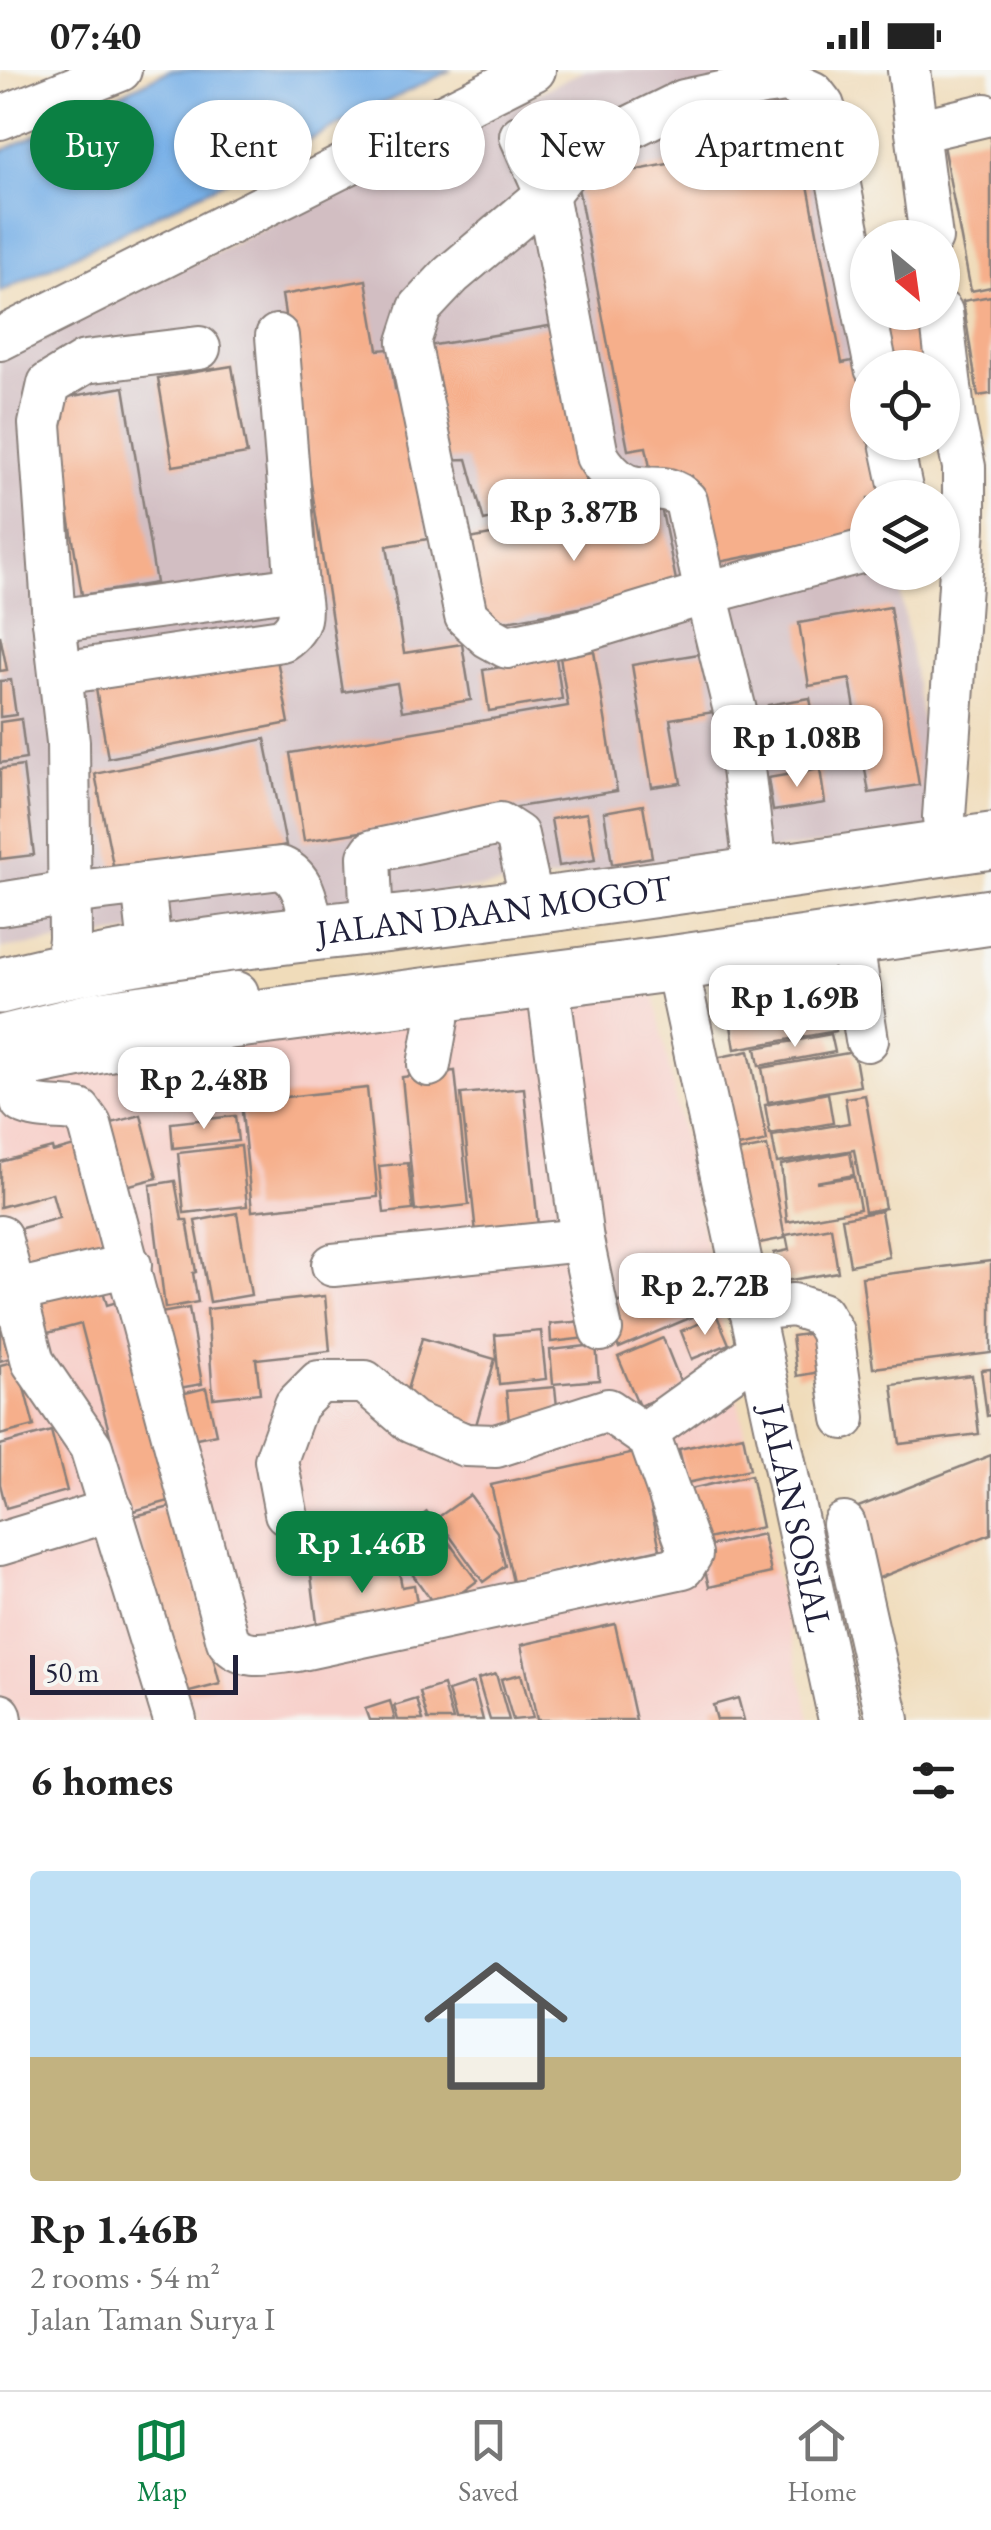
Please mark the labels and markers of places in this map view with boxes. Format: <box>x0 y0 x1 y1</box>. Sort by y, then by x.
pin: Rp 3.87B <box>471 479 677 564</box>
pin: Rp 1.08B <box>694 705 900 790</box>
pin: Rp 1.69B <box>692 965 898 1050</box>
pin: Rp 2.48B <box>101 1047 307 1132</box>
pin: Rp 2.72B <box>602 1253 808 1338</box>
pin: Rp 1.46B <box>259 1511 465 1596</box>

